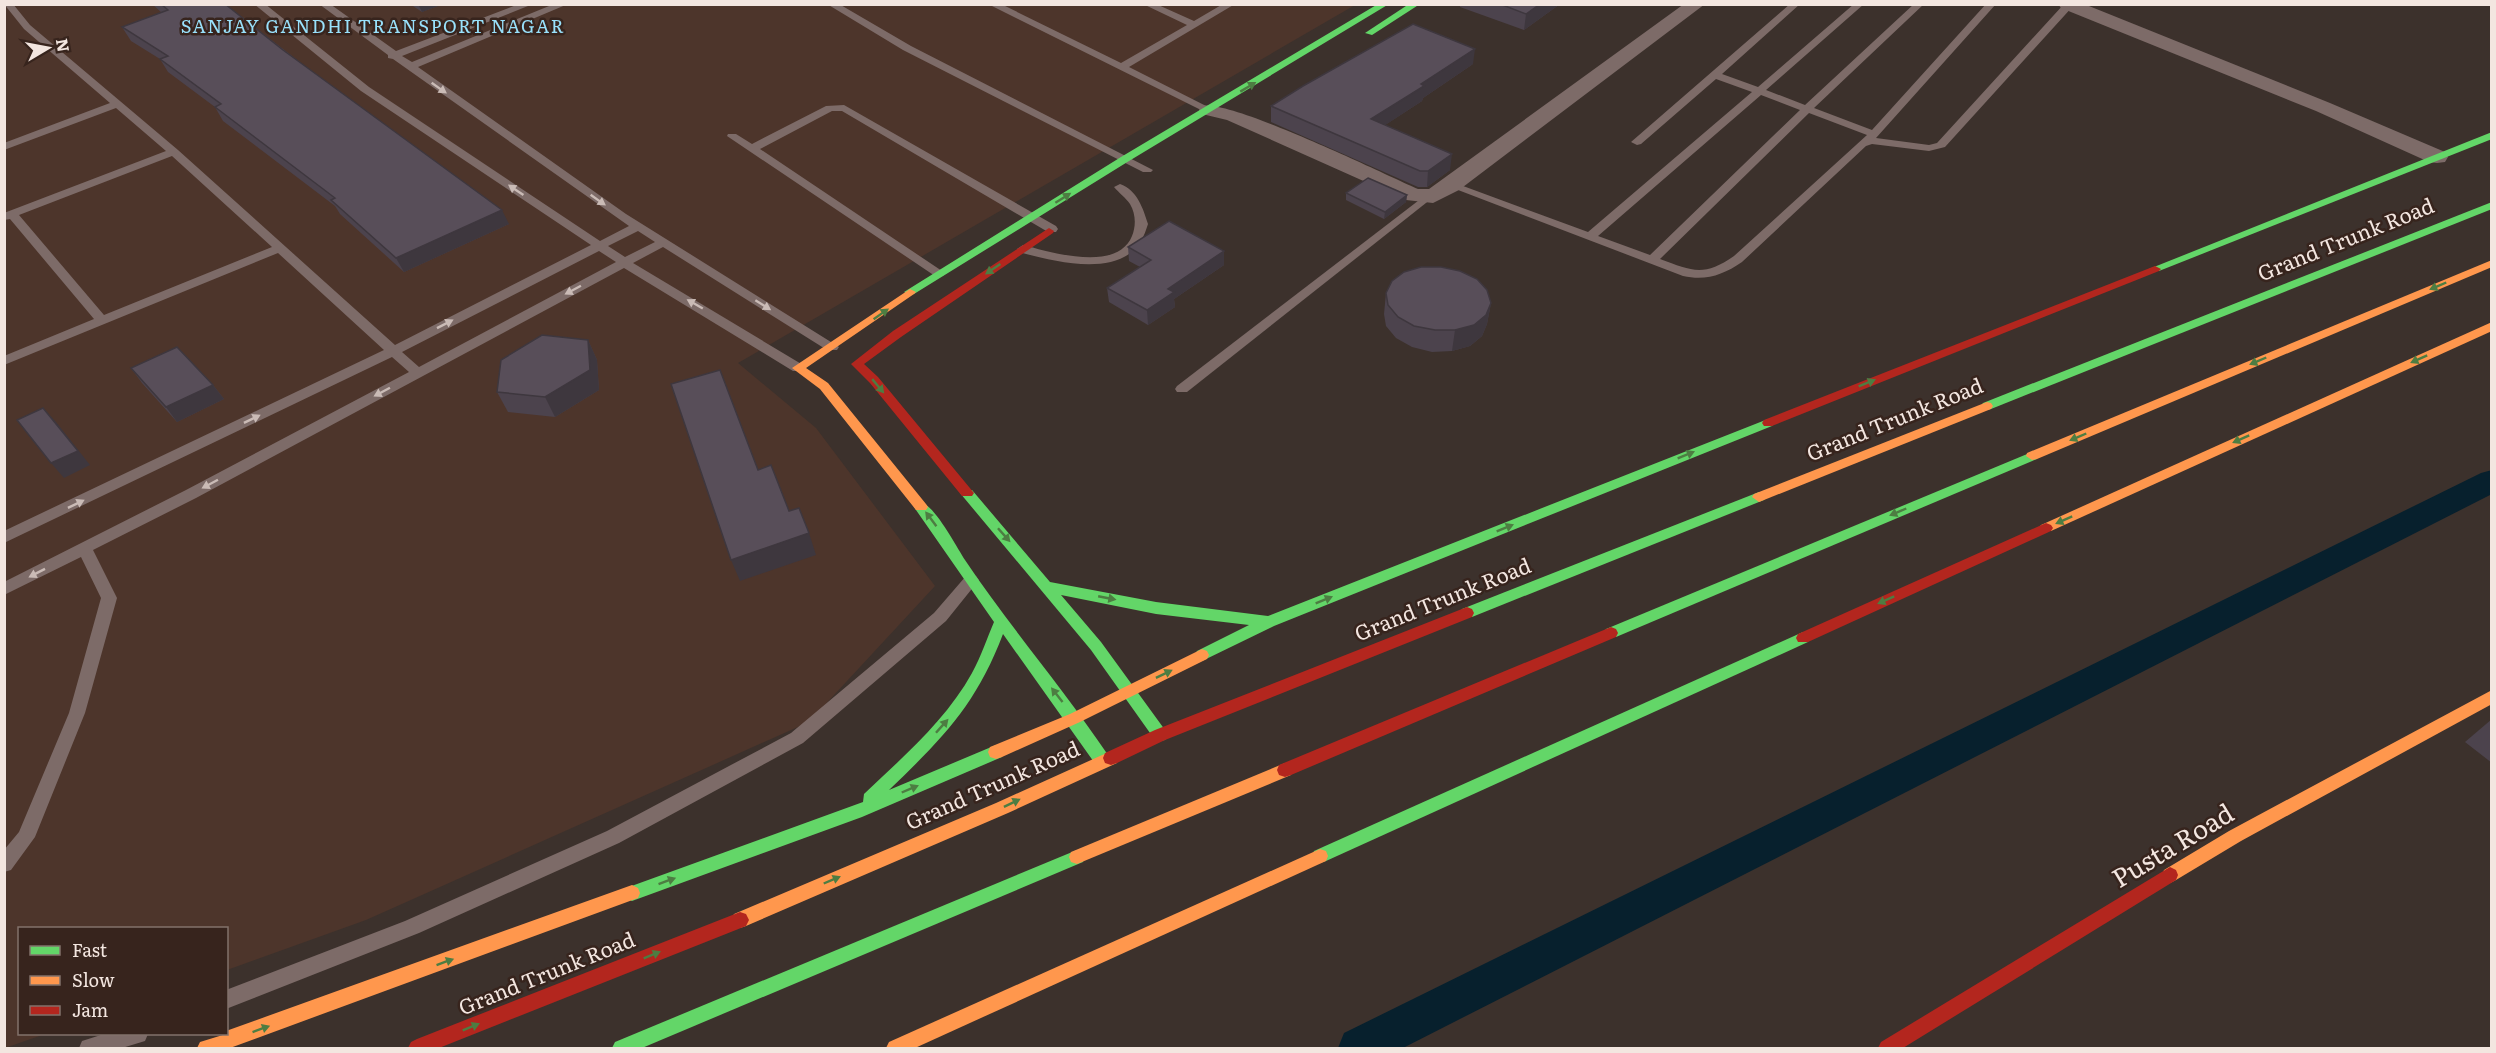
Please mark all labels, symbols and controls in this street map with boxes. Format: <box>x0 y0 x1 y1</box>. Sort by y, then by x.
district label: SANJAY GANDHI TRANSPORT NAGAR <box>181 12 565 39</box>
north arrow <box>18 18 78 78</box>
text: N <box>51 37 77 54</box>
one-way arrow <box>1240 81 1256 92</box>
one-way arrow <box>430 82 446 94</box>
one-way arrow <box>508 184 524 196</box>
street label: Grand Trunk Road <box>2252 188 2438 287</box>
one-way arrow <box>1055 192 1071 203</box>
one-way arrow <box>590 194 606 206</box>
one-way arrow <box>984 264 1001 275</box>
one-way arrow <box>2428 281 2446 291</box>
one-way arrow <box>564 285 581 295</box>
one-way arrow <box>686 299 703 309</box>
one-way arrow <box>755 299 771 310</box>
one-way arrow <box>872 308 888 320</box>
one-way arrow <box>437 319 454 329</box>
one-way arrow <box>2410 354 2428 364</box>
one-way arrow <box>2248 356 2266 366</box>
street label: Grand Trunk Road <box>1801 368 1987 467</box>
one-way arrow <box>871 378 884 393</box>
one-way arrow <box>1858 378 1876 387</box>
one-way arrow <box>374 387 391 397</box>
one-way arrow <box>243 414 260 423</box>
one-way arrow <box>2069 433 2087 442</box>
one-way arrow <box>2233 435 2250 444</box>
one-way arrow <box>1677 450 1695 460</box>
one-way arrow <box>202 479 219 489</box>
one-way arrow <box>68 499 85 508</box>
one-way arrow <box>1889 508 1907 517</box>
one-way arrow <box>925 511 937 527</box>
one-way arrow <box>2055 515 2072 524</box>
one-way arrow <box>1496 523 1514 532</box>
one-way arrow <box>997 527 1010 543</box>
street label: Grand Trunk Road <box>1349 548 1535 647</box>
one-way arrow <box>28 568 45 578</box>
one-way arrow <box>1098 594 1117 603</box>
one-way arrow <box>1315 595 1333 605</box>
one-way arrow <box>1877 595 1895 605</box>
one-way arrow <box>1155 669 1172 679</box>
one-way arrow <box>1051 687 1063 702</box>
one-way arrow <box>935 719 948 734</box>
street label: Grand Trunk Road <box>900 731 1084 836</box>
one-way arrow <box>901 784 919 794</box>
street label: Pusta Road <box>2103 792 2240 896</box>
one-way arrow <box>1003 799 1020 808</box>
one-way arrow <box>824 875 842 885</box>
one-way arrow <box>658 876 676 885</box>
street label: Grand Trunk Road <box>453 922 639 1021</box>
legend <box>18 927 228 1035</box>
text: Fast <box>72 936 108 963</box>
one-way arrow <box>644 950 662 960</box>
one-way arrow <box>436 957 454 967</box>
text: Slow <box>72 966 115 993</box>
text: Jam <box>72 996 108 1023</box>
one-way arrow <box>462 1022 480 1031</box>
one-way arrow <box>252 1023 270 1033</box>

